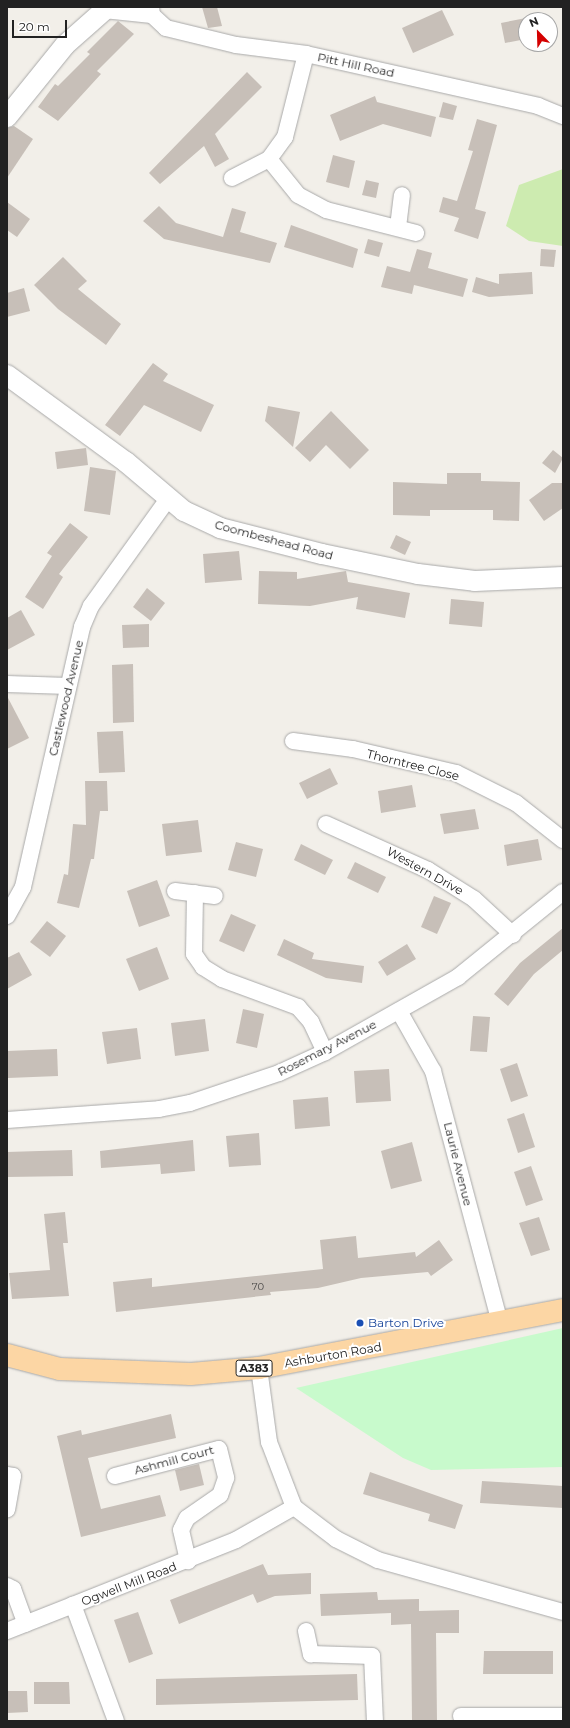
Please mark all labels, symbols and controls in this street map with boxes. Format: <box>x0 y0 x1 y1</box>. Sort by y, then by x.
scale bar <box>14 12 69 38</box>
north arrow <box>518 12 558 52</box>
text: N <box>527 14 541 30</box>
text: 20 m <box>19 19 50 34</box>
street label: Pitt Hill Road <box>316 50 396 80</box>
street label: Coombeshead Road <box>213 517 335 563</box>
street label: Castlewood Avenue <box>46 639 86 757</box>
street label: Thorntree Close <box>365 747 461 783</box>
street label: Western Drive <box>384 844 466 898</box>
street label: Rosemary Avenue <box>275 1017 379 1079</box>
street label: Laurie Avenue <box>441 1121 475 1207</box>
house number: 70 <box>252 1281 264 1293</box>
place label: Barton Drive <box>368 1316 444 1330</box>
marker: Barton Drive <box>355 1318 365 1328</box>
street label: Ashburton Road <box>283 1339 383 1371</box>
road number: A383 <box>235 1359 273 1377</box>
street label: Ashmill Court <box>133 1442 215 1478</box>
street label: Ogwell Mill Road <box>79 1559 179 1609</box>

